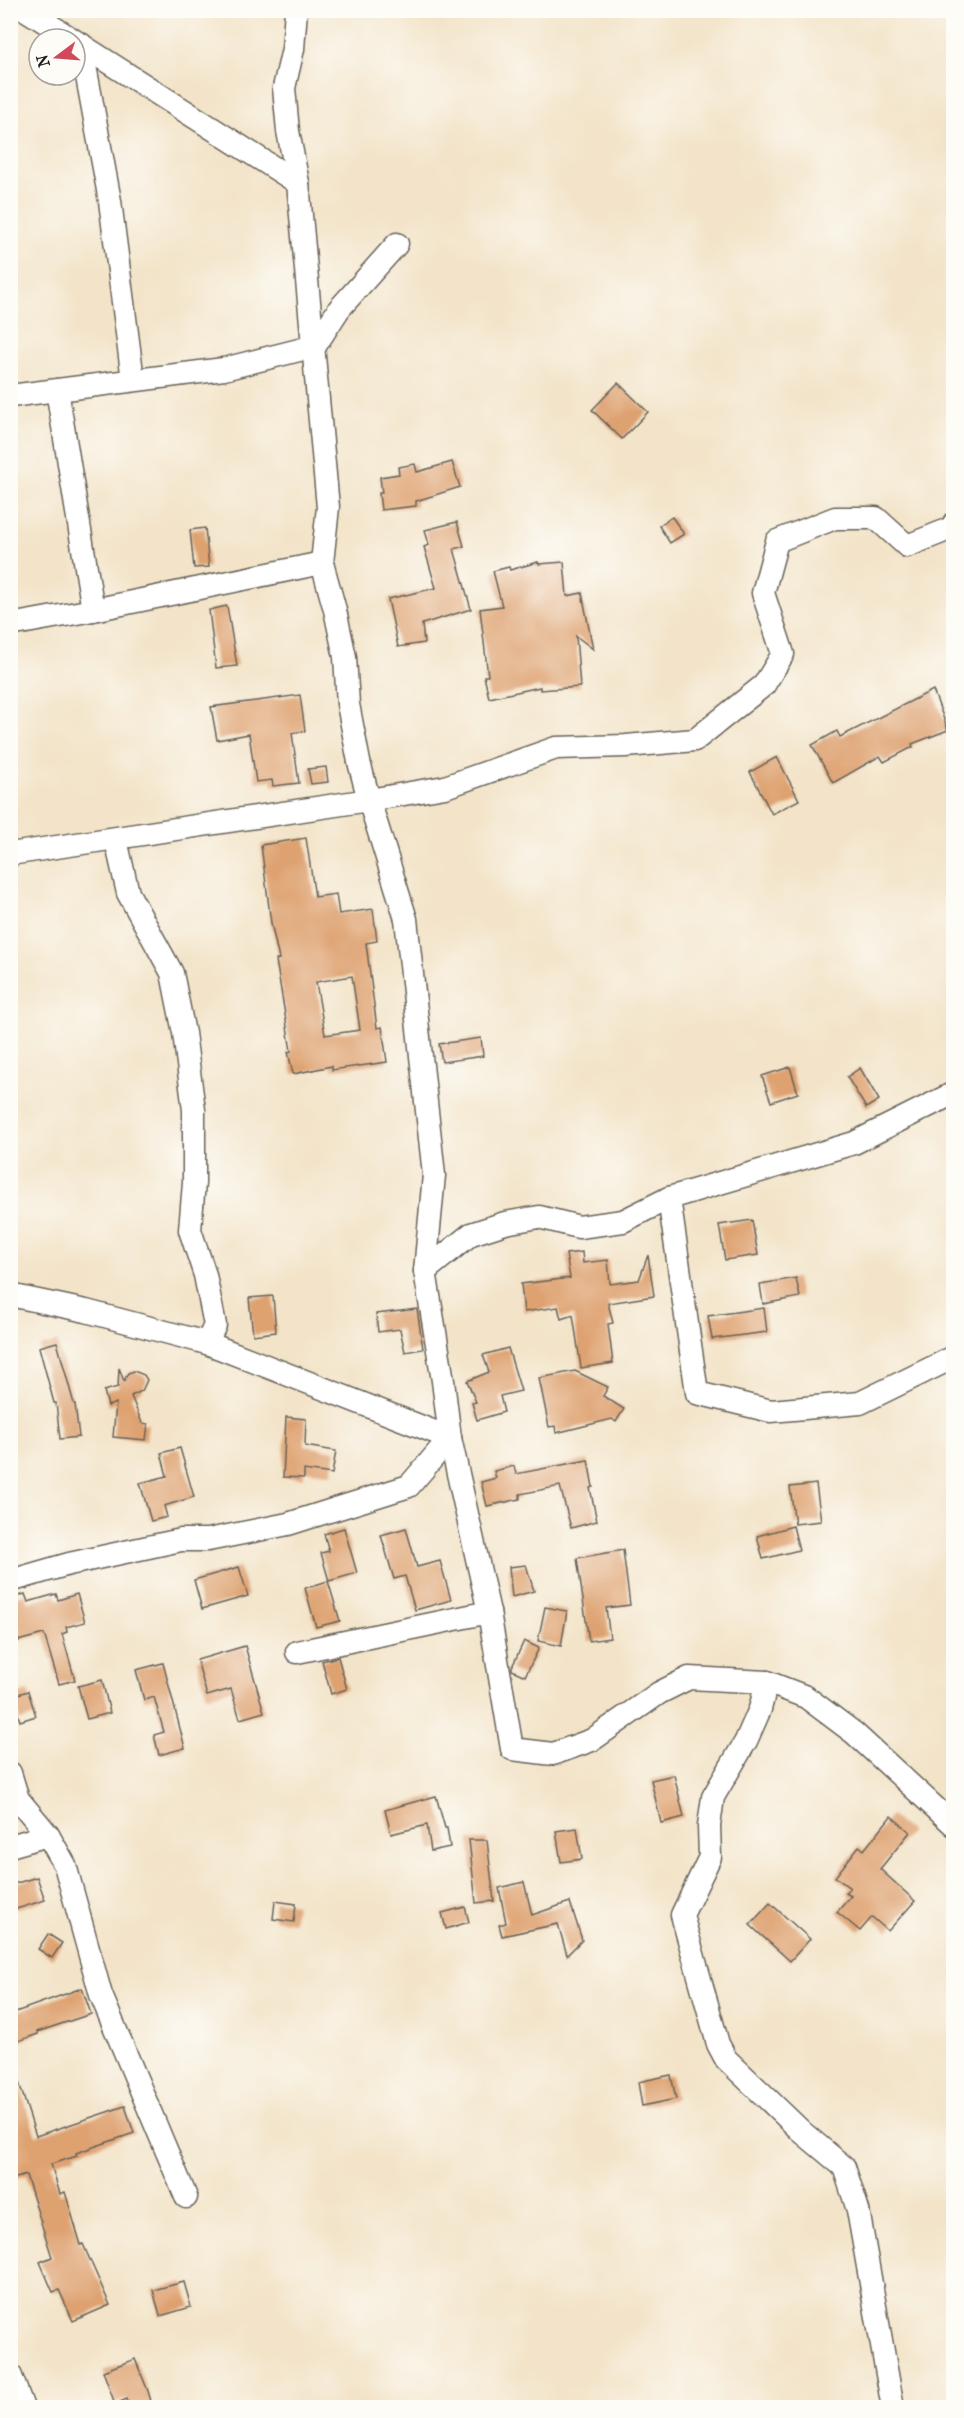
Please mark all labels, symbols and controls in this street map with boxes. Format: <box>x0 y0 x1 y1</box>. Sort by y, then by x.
north arrow <box>27 27 87 87</box>
text: N <box>32 52 54 69</box>

